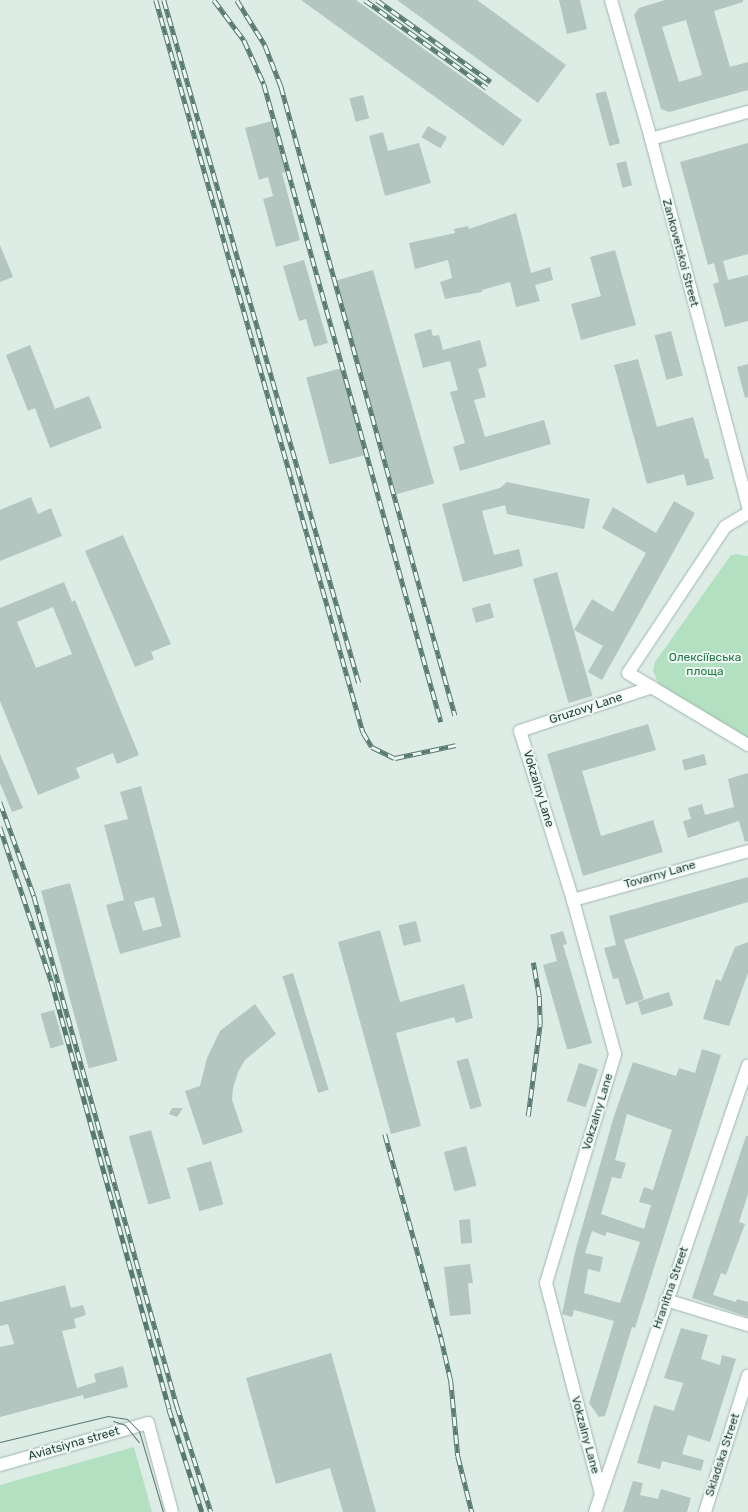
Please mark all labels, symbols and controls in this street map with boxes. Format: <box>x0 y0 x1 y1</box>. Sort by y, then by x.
street label: Zankovetskoi Street <box>659 198 701 308</box>
park label: Олексіївська площа <box>669 651 741 679</box>
street label: Gruzovy Lane <box>548 690 624 728</box>
street label: Vokzalny Lane <box>519 749 557 829</box>
street label: Tovarny Lane <box>622 858 698 892</box>
street label: Vokzalny Lane <box>579 1072 617 1152</box>
street label: Hranitna Street <box>650 1245 692 1331</box>
street label: Vokzalny Lane <box>568 1395 602 1475</box>
street label: Skladska Street <box>703 1412 743 1498</box>
street label: Aviatsiyna street <box>27 1424 121 1464</box>

